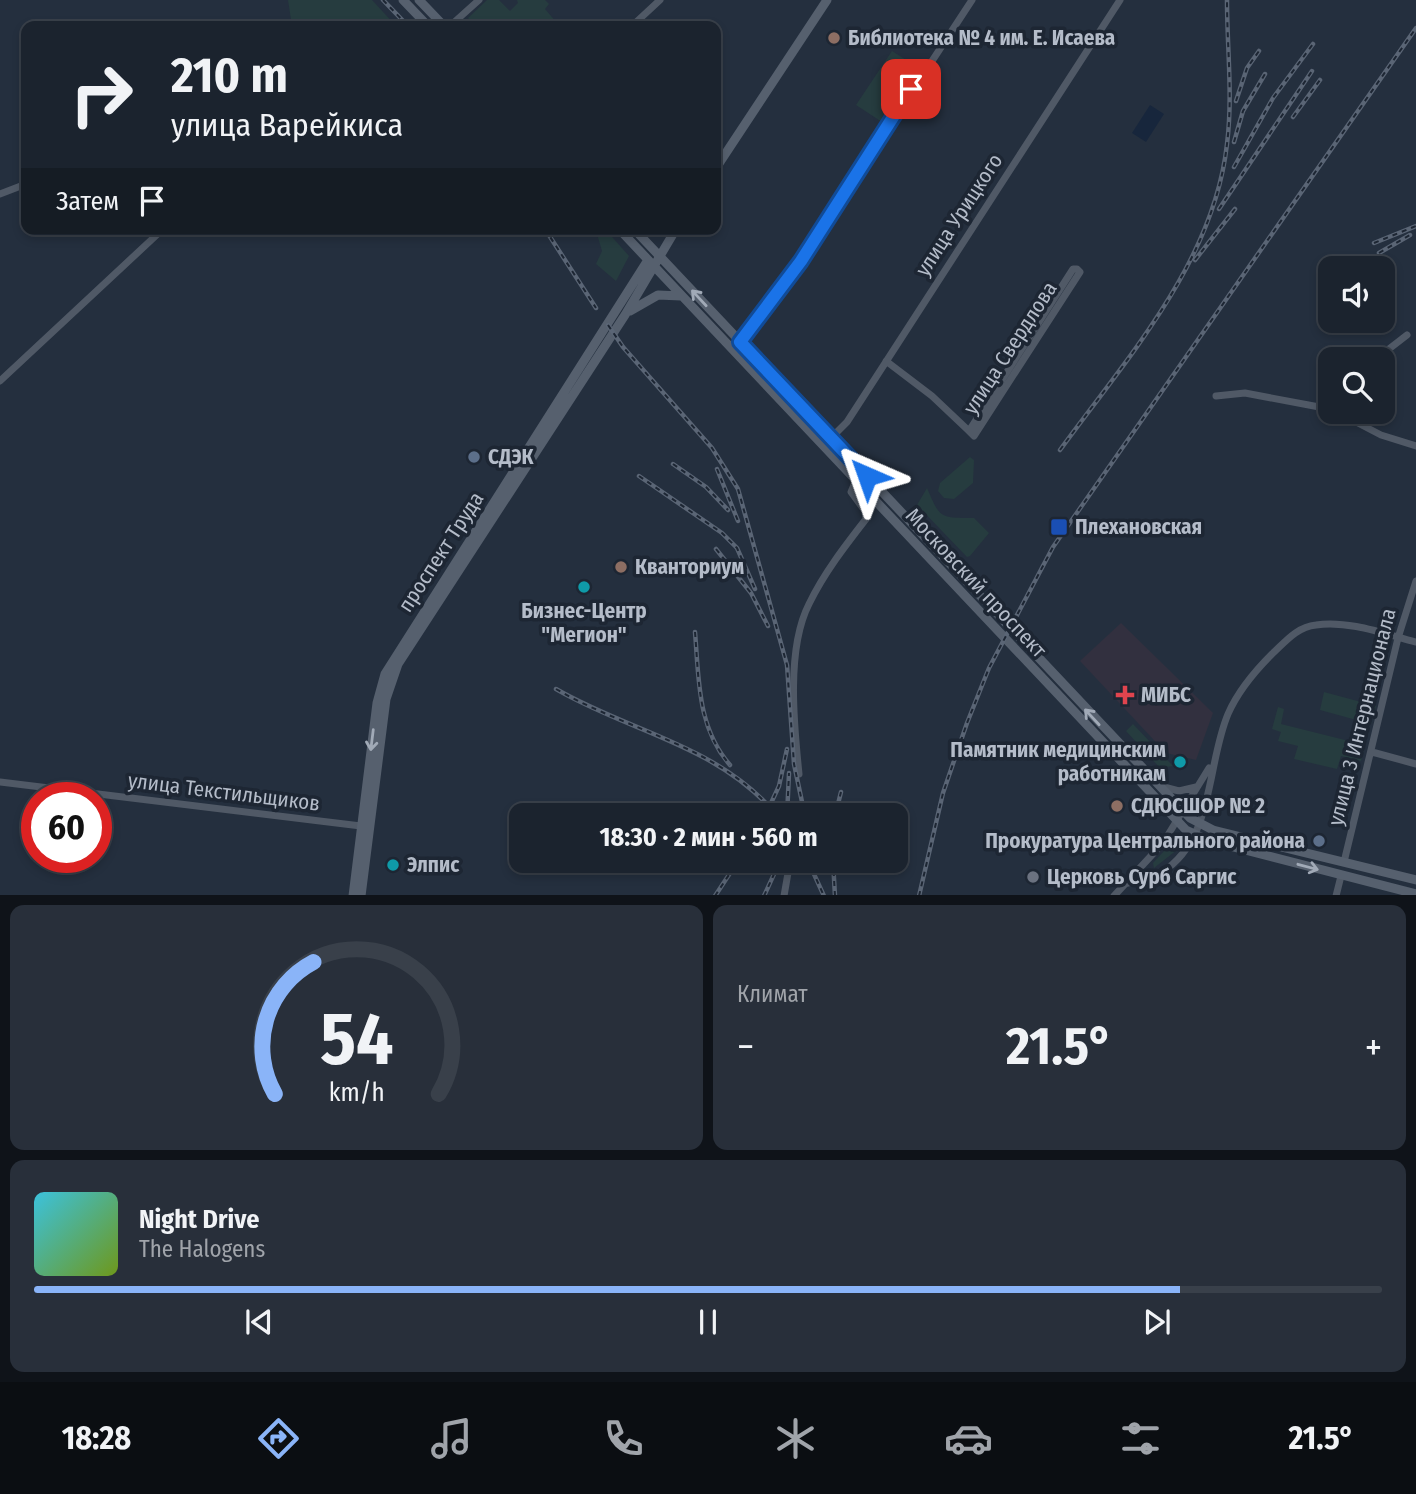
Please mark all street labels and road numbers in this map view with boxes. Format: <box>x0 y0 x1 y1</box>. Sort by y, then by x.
street label: улица Урицкого <box>910 149 1008 281</box>
street label: улица Свердлова <box>957 277 1063 419</box>
street label: проспект Труда <box>393 487 489 617</box>
street label: Московский проспект <box>900 503 1052 663</box>
street label: улица 3 Интернационала <box>1322 606 1402 828</box>
street label: улица Текстильщиков <box>127 767 321 817</box>

